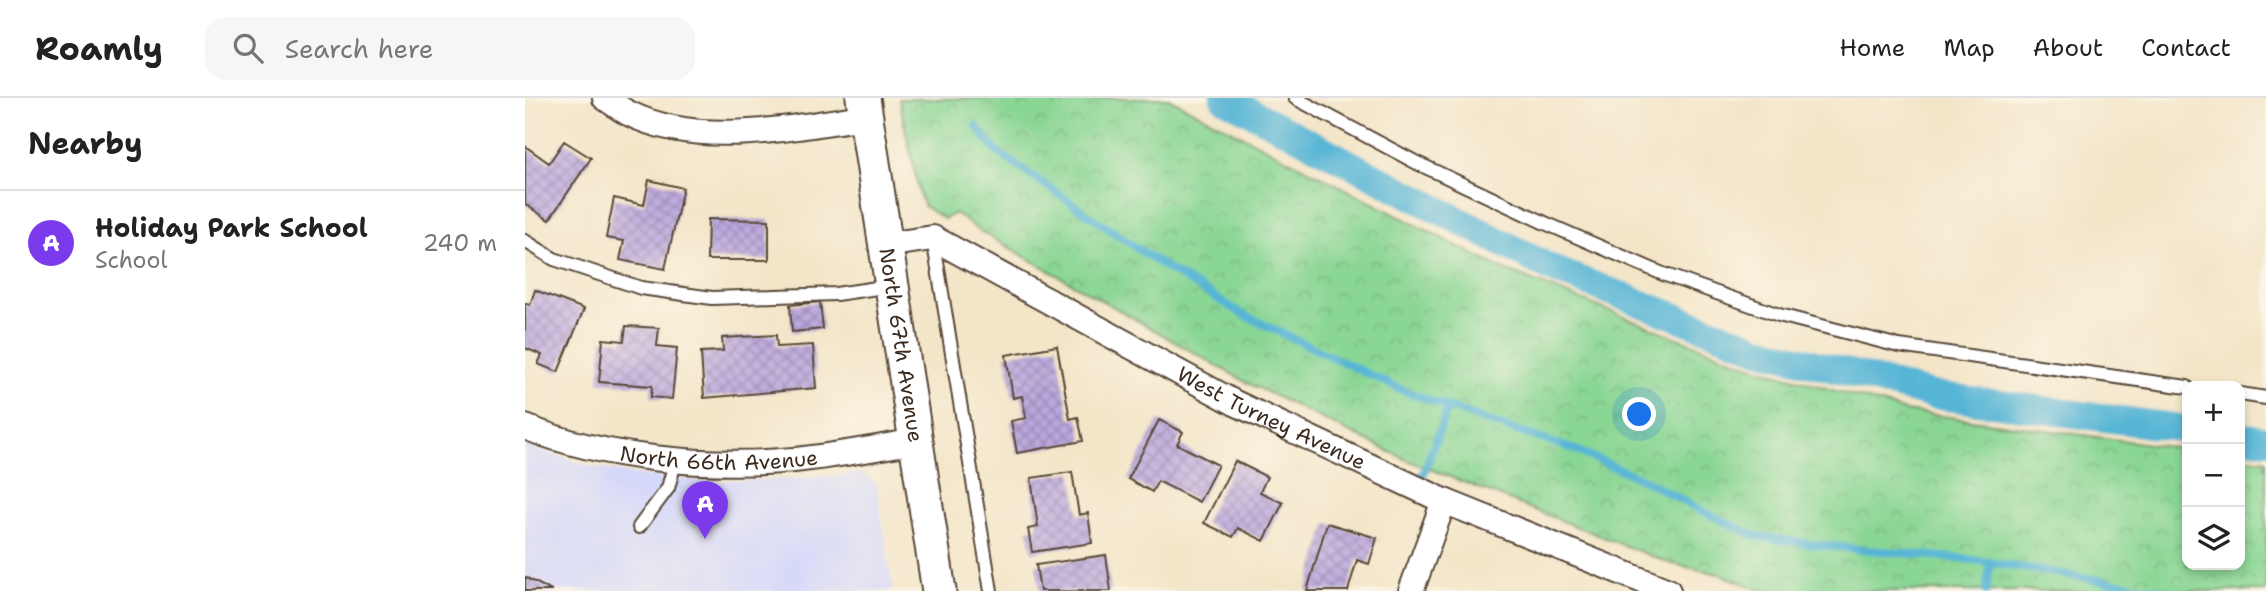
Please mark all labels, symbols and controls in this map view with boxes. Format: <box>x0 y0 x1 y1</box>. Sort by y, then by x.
search box <box>205 17 695 80</box>
text: Roamly <box>35 26 163 71</box>
icon: search <box>229 29 267 67</box>
text: Search here <box>285 31 433 66</box>
text: Home <box>1839 32 1905 64</box>
text: Map <box>1943 32 1995 64</box>
text: About <box>2033 32 2103 64</box>
text: Contact <box>2141 32 2231 64</box>
text: Nearby <box>28 123 143 164</box>
text: Holiday Park School <box>95 210 368 245</box>
text: A <box>42 228 60 258</box>
text: 240 m <box>423 228 497 258</box>
text: School <box>95 245 167 275</box>
street label: North 67th Avenue <box>872 246 930 444</box>
street label: West Turney Avenue <box>1172 360 1370 476</box>
map controls <box>2182 381 2245 570</box>
button: + <box>2182 381 2245 444</box>
your location <box>1622 397 1656 431</box>
street label: North 66th Avenue <box>618 439 819 477</box>
button: − <box>2182 444 2245 507</box>
pin: A <box>682 481 728 539</box>
button: layers <box>2182 507 2245 570</box>

